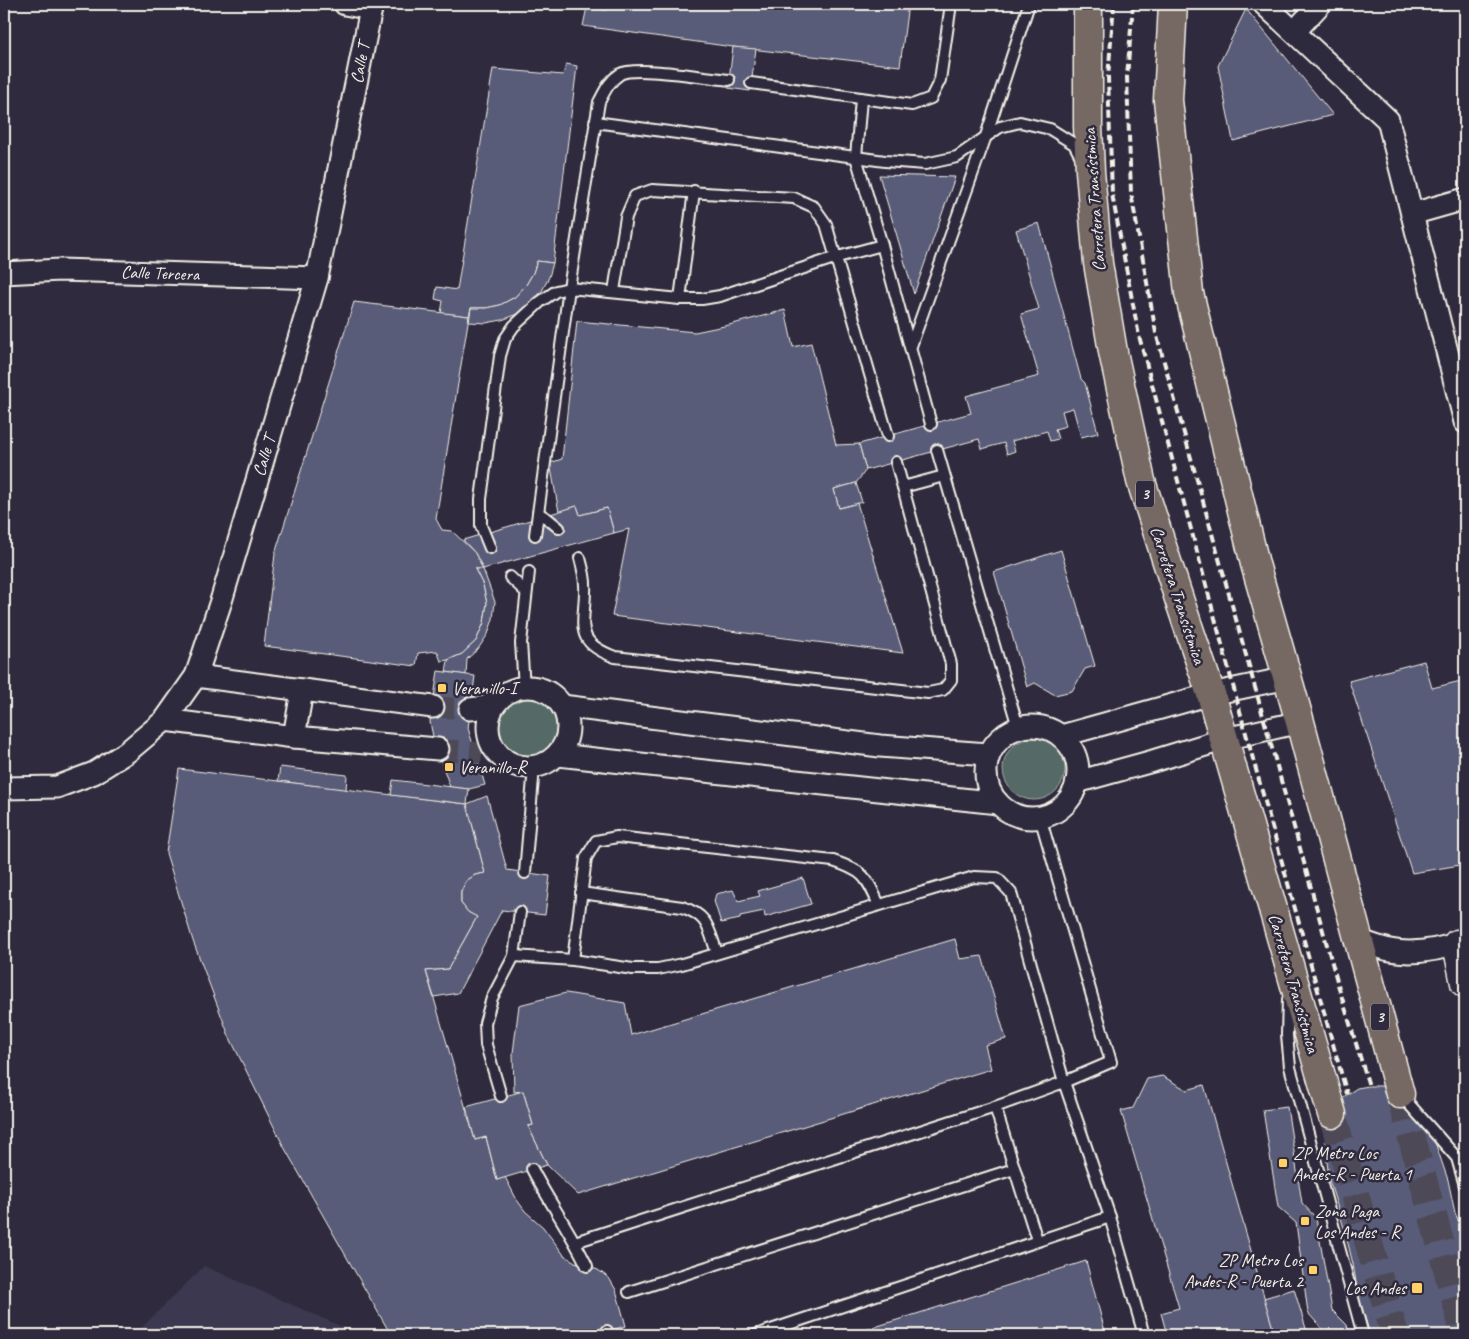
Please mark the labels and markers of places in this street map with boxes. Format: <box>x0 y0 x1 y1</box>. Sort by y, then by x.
place label: Veranillo-I <box>452 677 521 699</box>
marker: Veranillo-I <box>436 682 448 694</box>
place label: Veranillo-R <box>459 756 529 778</box>
marker: Veranillo-R <box>443 761 455 773</box>
place label: ZP Metro Los Andes-R - Puerta 1 <box>1293 1142 1413 1185</box>
marker: ZP Metro Los Andes-R - Puerta 1 <box>1277 1157 1289 1169</box>
place label: Zona Paga Los Andes - R <box>1315 1200 1402 1243</box>
marker: Zona Paga Los Andes - R <box>1299 1215 1311 1227</box>
place label: ZP Metro Los Andes-R - Puerta 2 <box>1184 1249 1305 1292</box>
marker: ZP Metro Los Andes-R - Puerta 2 <box>1307 1264 1319 1276</box>
place label: Los Andes <box>1345 1277 1408 1299</box>
marker: Los Andes <box>1410 1281 1424 1295</box>

